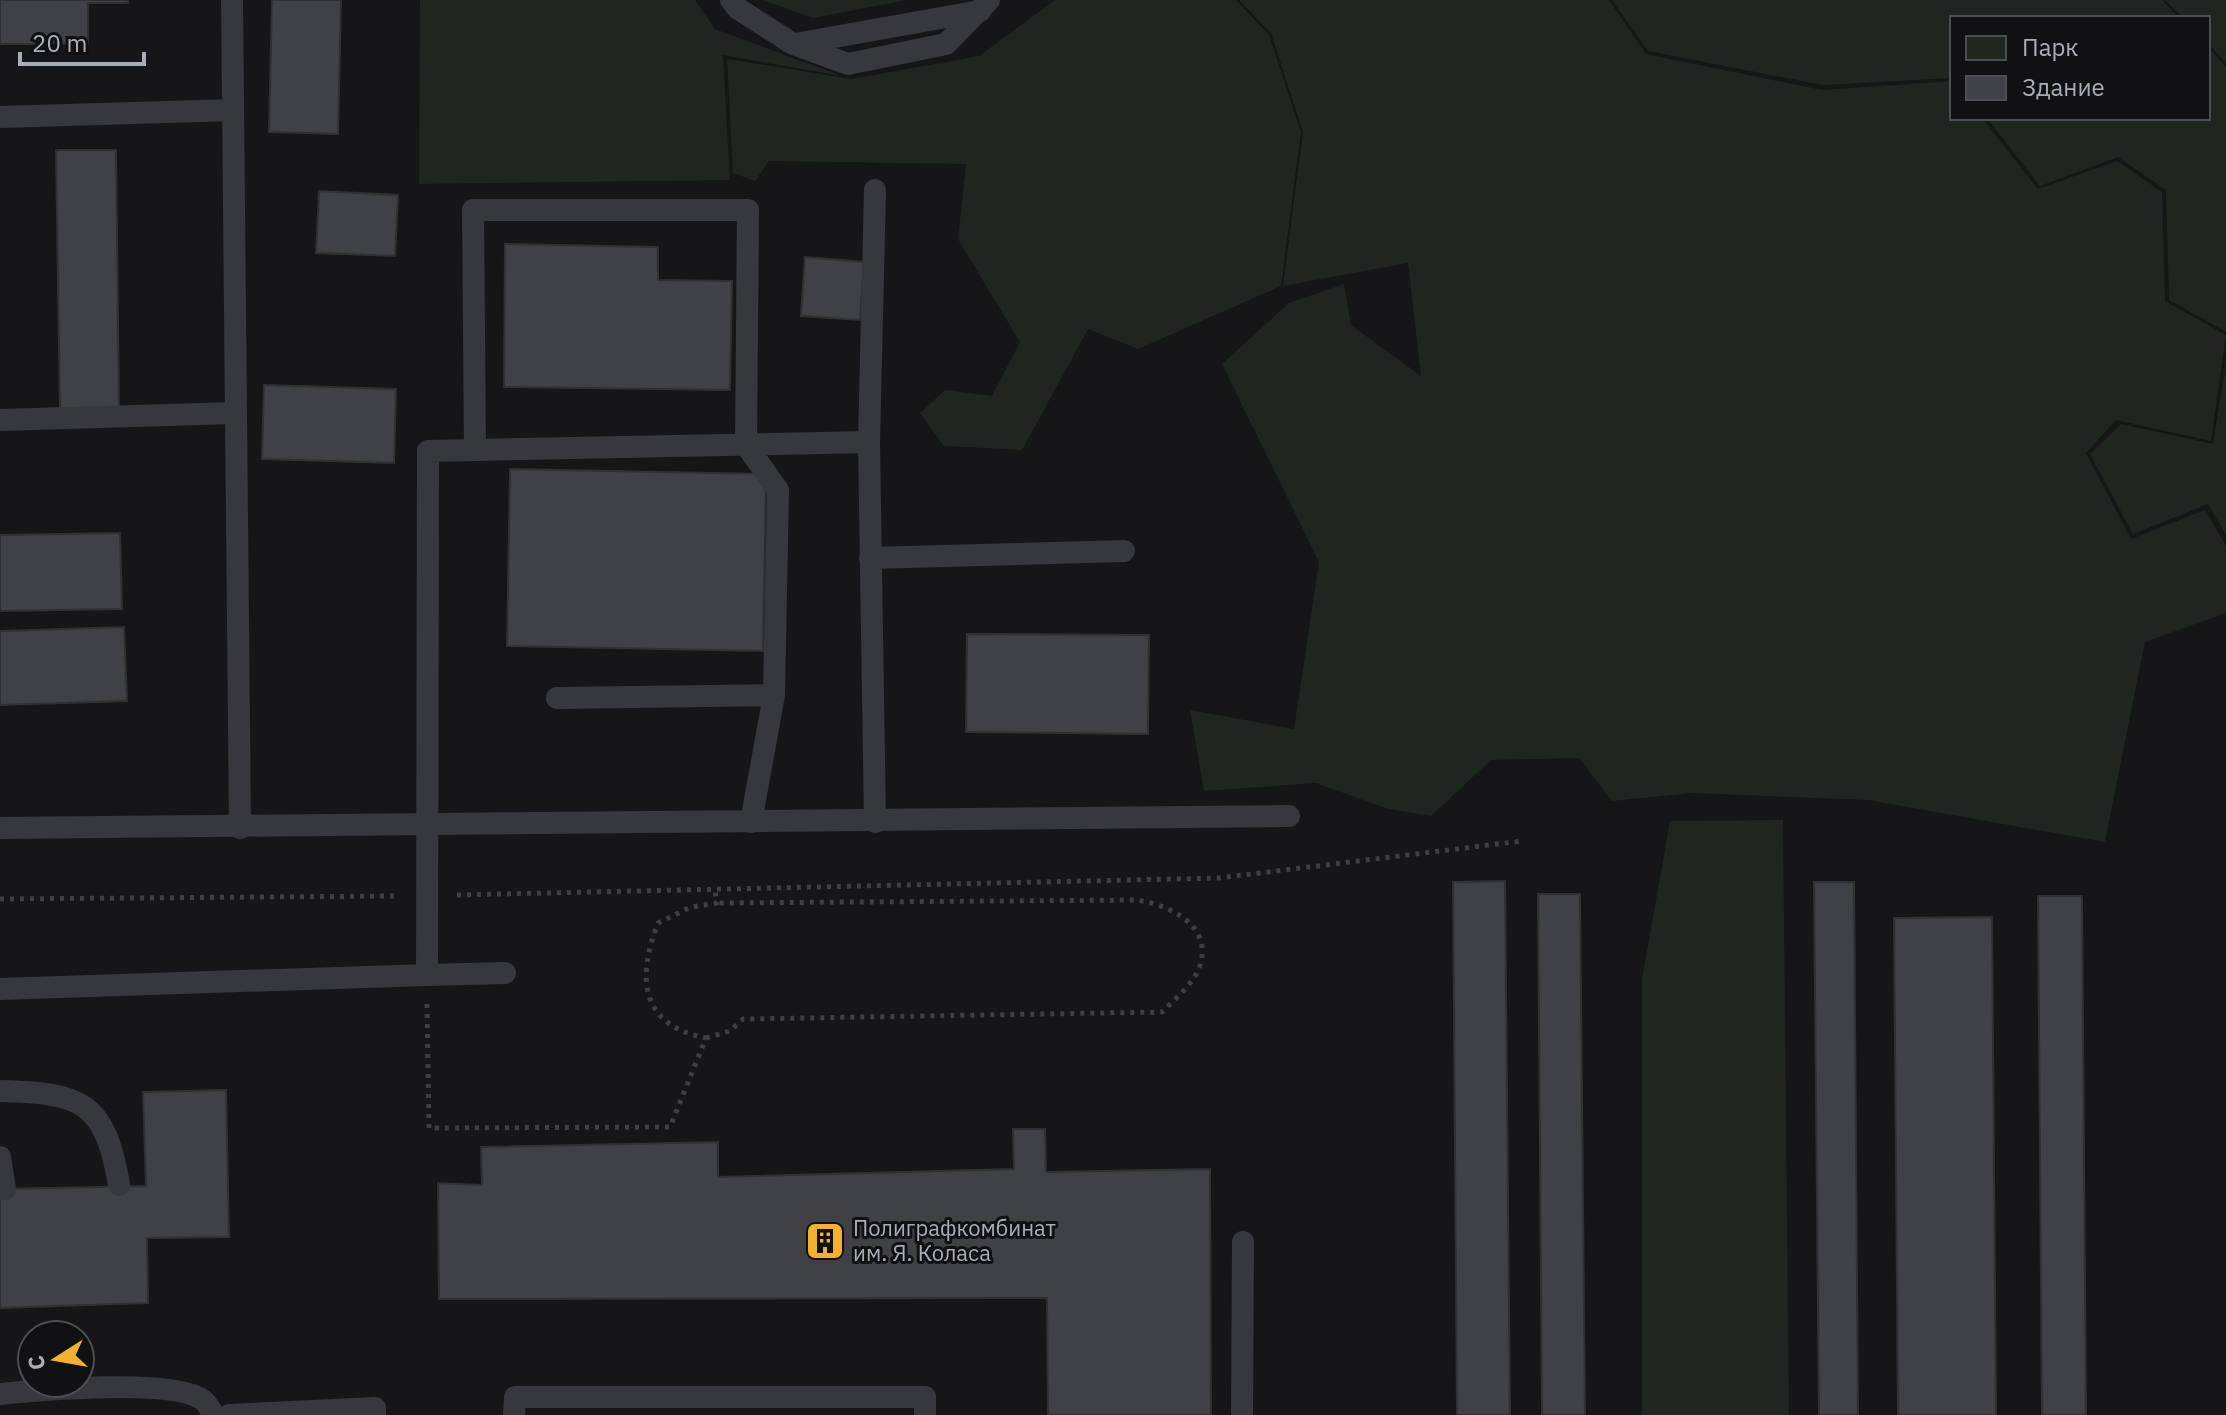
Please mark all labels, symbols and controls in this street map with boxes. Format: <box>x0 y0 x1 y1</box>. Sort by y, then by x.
scale bar <box>20 16 144 66</box>
legend <box>1950 16 2210 120</box>
text: 20 m <box>32 27 87 59</box>
text: Парк <box>2022 31 2079 63</box>
text: Здание <box>2022 71 2105 103</box>
place label: Полиграфкомбинат им. Я. Коласа <box>853 1213 1056 1267</box>
building icon: Полиграфкомбинат им. Я. Коласа <box>804 1220 846 1262</box>
north arrow <box>16 1319 96 1399</box>
text: С <box>20 1353 51 1373</box>

